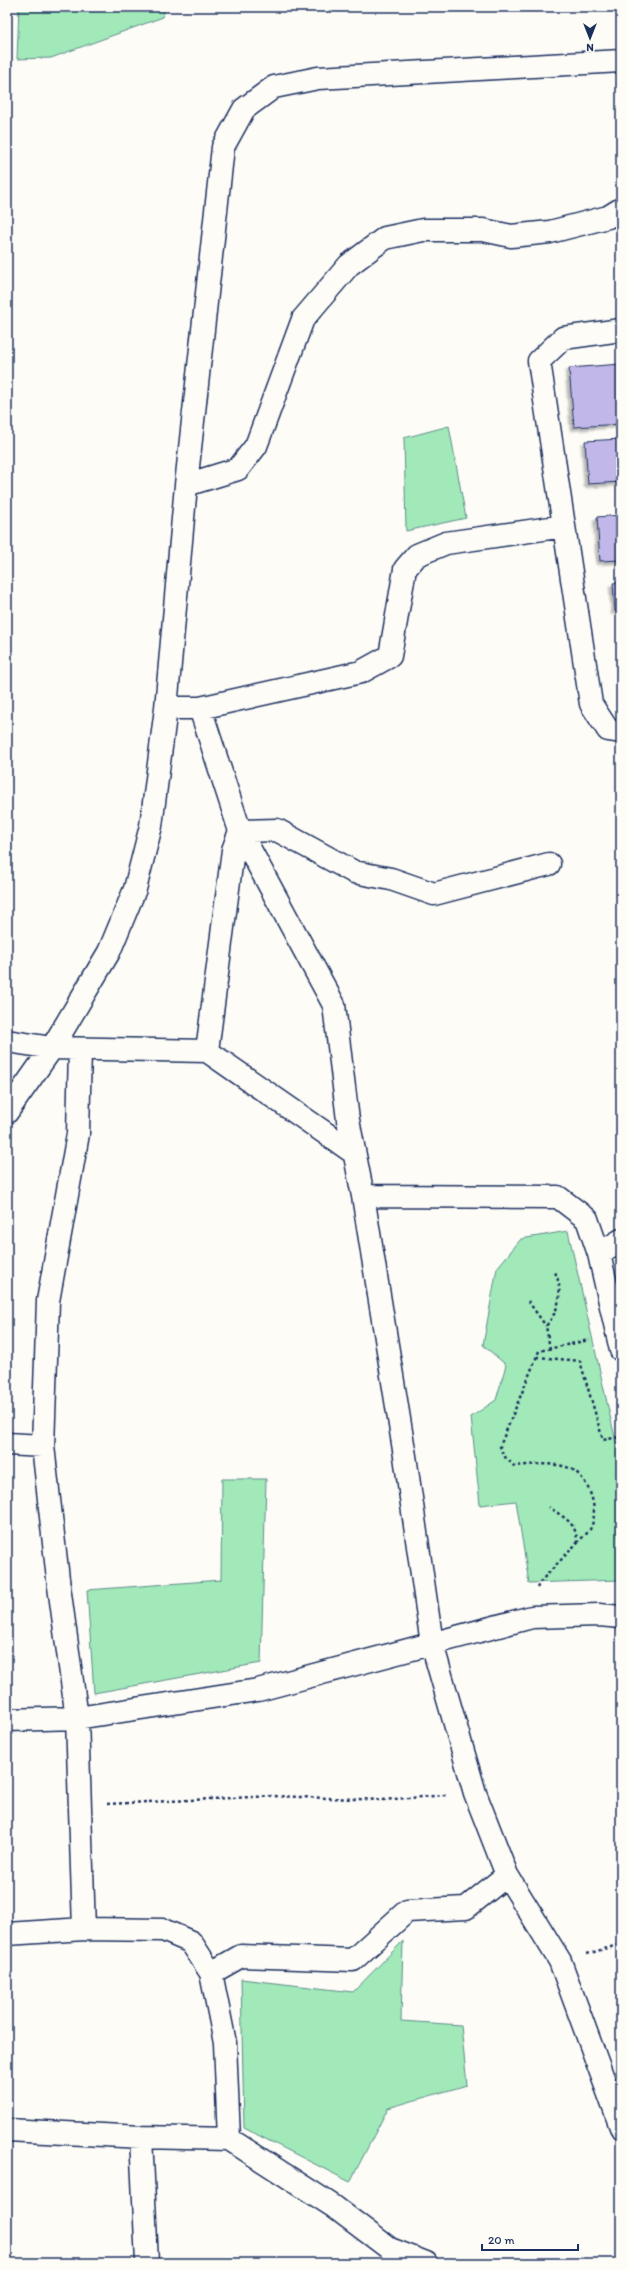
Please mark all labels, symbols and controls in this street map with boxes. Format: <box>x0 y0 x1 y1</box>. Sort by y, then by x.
north arrow <box>570 18 610 58</box>
text: N <box>586 41 594 54</box>
scale bar <box>482 2226 578 2252</box>
text: 20 m <box>488 2233 515 2247</box>

